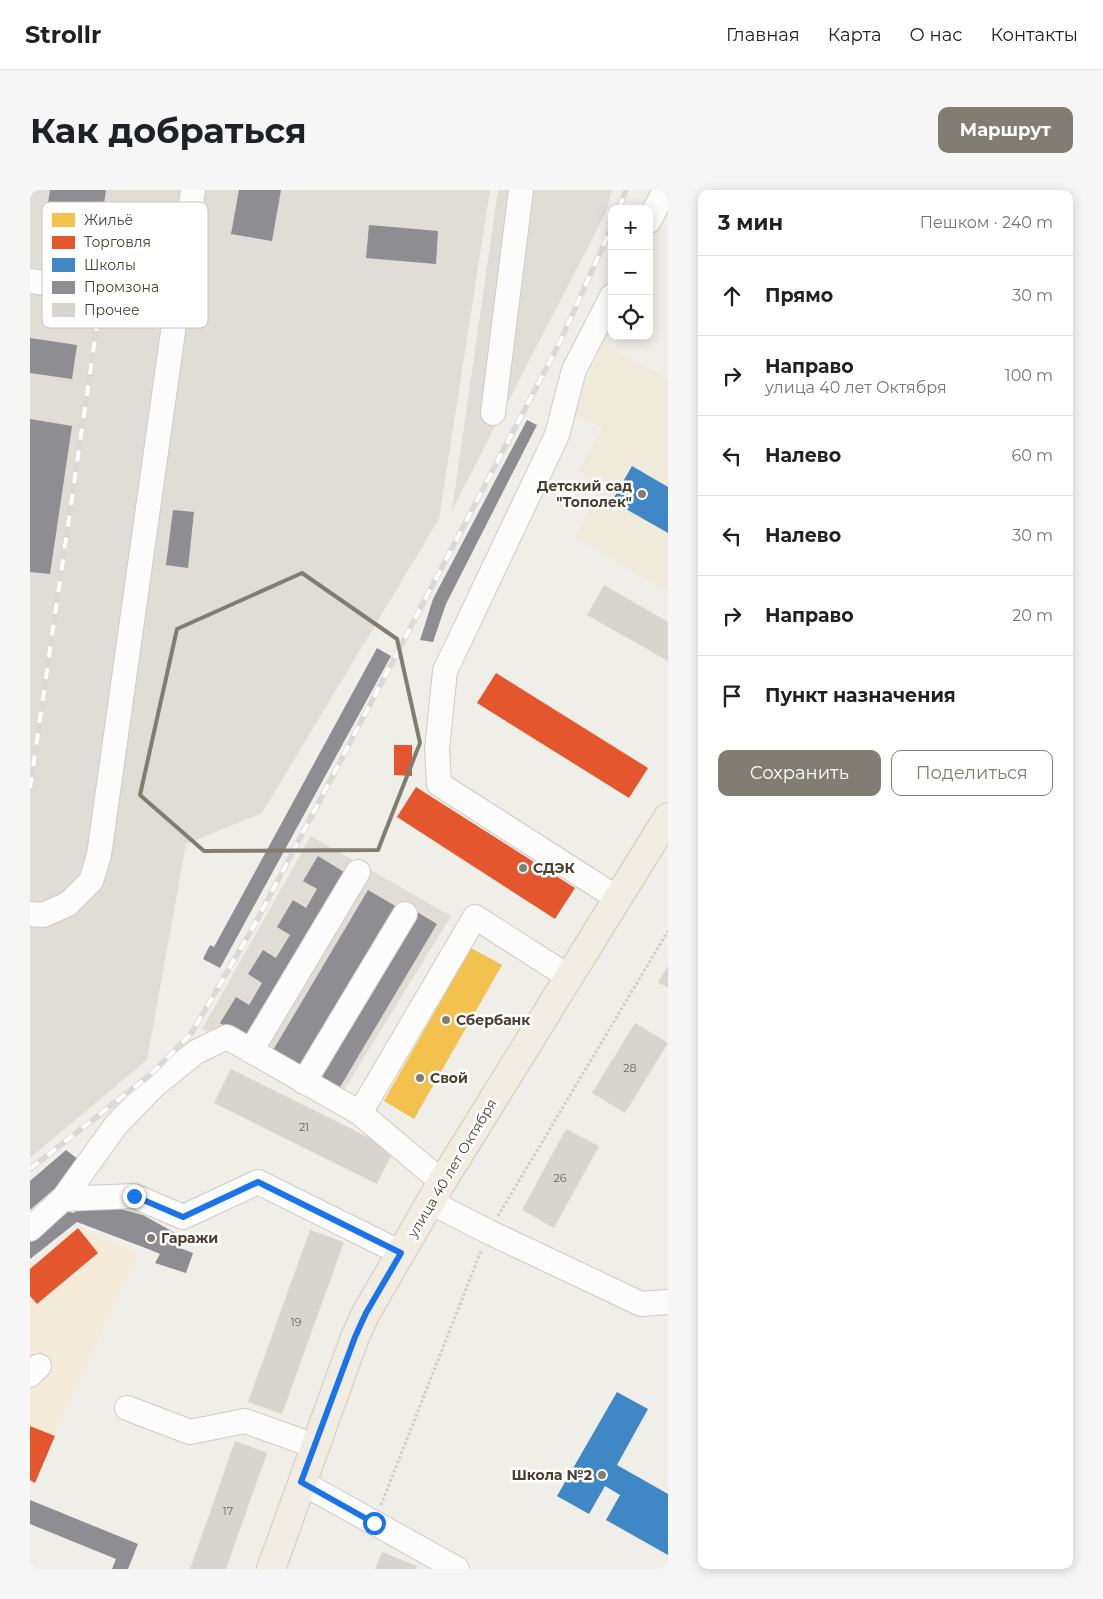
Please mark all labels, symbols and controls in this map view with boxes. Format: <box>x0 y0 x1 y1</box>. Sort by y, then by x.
text: Strollr <box>25 20 101 49</box>
text: Главная <box>726 24 800 46</box>
text: Карта <box>828 24 882 46</box>
text: О нас <box>910 24 962 46</box>
text: Контакты <box>990 24 1078 46</box>
button: Маршрут <box>938 107 1073 153</box>
text: Как добраться <box>30 109 307 152</box>
legend <box>42 202 208 328</box>
map controls <box>608 205 653 340</box>
button: + <box>608 205 653 250</box>
text: 3 мин <box>718 210 783 235</box>
text: Жильё <box>84 211 133 229</box>
text: Пешком · 240 m <box>920 213 1053 232</box>
text: Торговля <box>84 233 151 251</box>
button: − <box>608 250 653 295</box>
text: Школы <box>84 256 136 274</box>
text: Промзона <box>84 278 159 296</box>
icon: ahead <box>718 282 746 310</box>
text: Прямо <box>765 284 833 307</box>
text: 30 m <box>1012 286 1053 305</box>
button: locate <box>608 295 653 340</box>
text: Прочее <box>84 301 140 319</box>
text: Направо <box>765 355 854 378</box>
icon: right <box>718 362 746 390</box>
text: 100 m <box>1005 366 1053 385</box>
text: улица 40 лет Октября <box>765 378 947 397</box>
icon: left <box>718 442 746 470</box>
text: Налево <box>765 444 841 467</box>
text: 60 m <box>1011 446 1053 465</box>
place label: Детский сад "Тополек" <box>537 477 632 511</box>
marker: Детский сад "Тополек" <box>636 488 648 500</box>
icon: left <box>718 522 746 550</box>
text: Налево <box>765 524 841 547</box>
text: 30 m <box>1012 526 1053 545</box>
icon: right <box>718 602 746 630</box>
text: Направо <box>765 604 854 627</box>
text: 20 m <box>1012 606 1053 625</box>
icon: arrive <box>718 682 746 710</box>
text: Пункт назначения <box>765 684 956 707</box>
button: Сохранить <box>718 750 881 796</box>
button: Поделиться <box>891 750 1053 796</box>
place label: СДЭК <box>533 859 576 877</box>
marker: СДЭК <box>517 862 529 874</box>
place label: Сбербанк <box>456 1011 530 1029</box>
marker: Сбербанк <box>440 1014 452 1026</box>
house number: 28 <box>623 1061 637 1075</box>
place label: Свой <box>430 1069 468 1087</box>
marker: Свой <box>414 1072 426 1084</box>
street label: улица 40 лет Октября <box>403 1095 501 1242</box>
house number: 21 <box>299 1120 309 1134</box>
house number: 26 <box>554 1171 567 1185</box>
route end <box>123 1185 146 1208</box>
place label: Гаражи <box>161 1229 218 1247</box>
marker: Гаражи <box>145 1232 157 1244</box>
house number: 19 <box>291 1315 302 1329</box>
place label: Школа №2 <box>511 1466 592 1484</box>
marker: Школа №2 <box>596 1469 608 1481</box>
house number: 17 <box>223 1504 233 1518</box>
route start <box>363 1512 386 1535</box>

